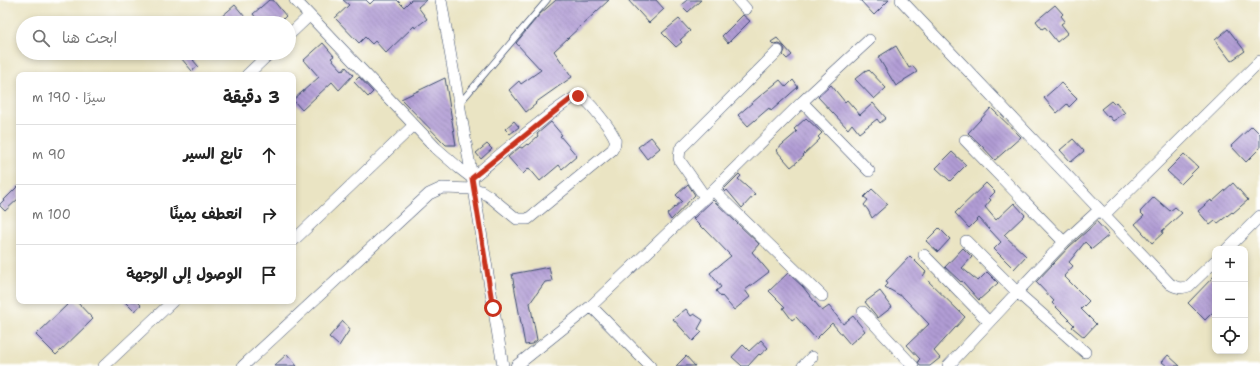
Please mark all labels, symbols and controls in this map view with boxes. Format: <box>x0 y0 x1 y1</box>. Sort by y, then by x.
search box <box>16 16 296 60</box>
icon: search <box>30 27 52 49</box>
text: ابحث هنا <box>62 28 117 48</box>
text: 3 دقيقة <box>223 86 280 108</box>
route end <box>569 87 587 105</box>
text: سيرًا · 190 m <box>32 89 106 106</box>
text: تابع السير <box>183 144 242 164</box>
icon: ahead <box>258 144 280 166</box>
text: 90 m <box>32 146 66 163</box>
text: انعطف يمينًا <box>170 204 242 224</box>
icon: right <box>258 204 280 226</box>
text: 100 m <box>32 206 71 223</box>
map controls <box>1212 246 1248 354</box>
button: + <box>1212 246 1248 282</box>
text: الوصول إلى الوجهة <box>126 264 242 284</box>
icon: arrive <box>258 264 280 286</box>
button: − <box>1212 282 1248 318</box>
route start <box>484 299 502 317</box>
button: locate <box>1212 318 1248 354</box>

